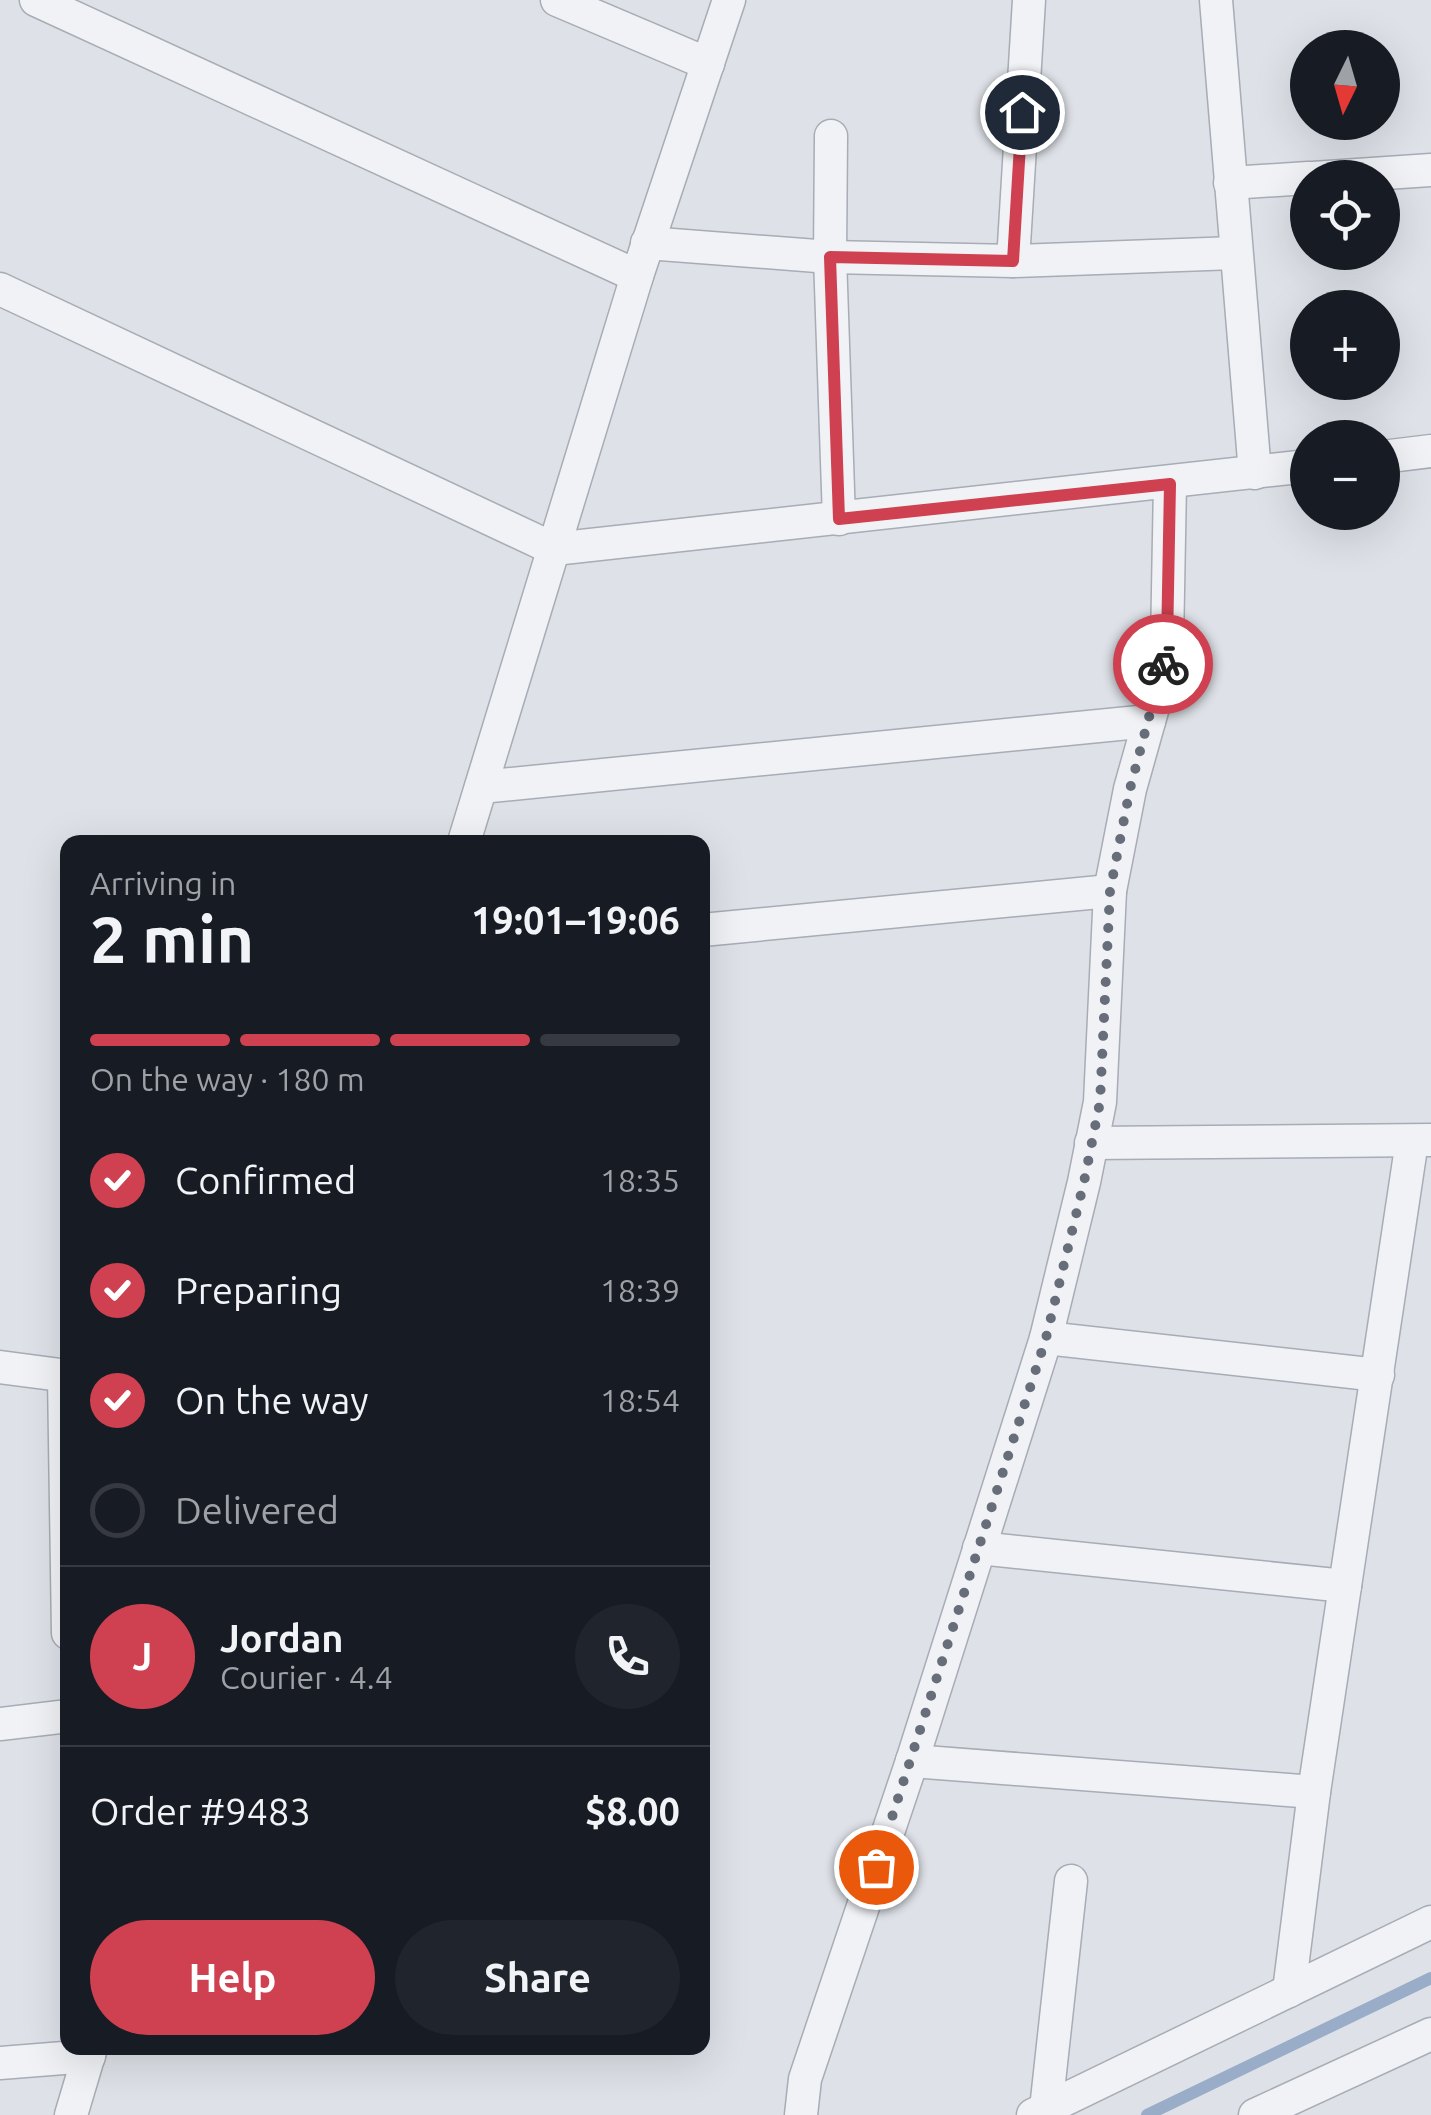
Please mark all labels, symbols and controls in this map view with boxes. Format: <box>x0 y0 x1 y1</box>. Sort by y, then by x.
north arrow <box>1290 30 1400 140</box>
map controls <box>1290 30 1400 530</box>
pin <box>980 70 1065 155</box>
icon: home <box>995 85 1050 140</box>
button: locate <box>1290 160 1400 270</box>
button: + <box>1290 290 1400 400</box>
button: − <box>1290 420 1400 530</box>
courier <box>1113 614 1213 714</box>
icon: bike <box>1136 637 1191 692</box>
text: Arriving in <box>90 865 236 901</box>
text: 19:01–19:06 <box>471 899 680 941</box>
text: 2 min <box>90 902 254 975</box>
text: On the way · 180 m <box>90 1061 365 1097</box>
icon: check <box>90 1153 145 1208</box>
text: Confirmed <box>175 1159 356 1201</box>
text: 18:35 <box>600 1162 680 1198</box>
icon: check <box>90 1263 145 1318</box>
text: Preparing <box>175 1269 342 1311</box>
text: 18:39 <box>600 1272 680 1308</box>
icon: check <box>90 1373 145 1428</box>
text: On the way <box>175 1379 368 1421</box>
text: 18:54 <box>600 1382 680 1418</box>
text: Delivered <box>175 1489 339 1531</box>
button: phone <box>575 1604 680 1709</box>
text: Jordan <box>220 1617 344 1659</box>
text: J <box>133 1635 152 1677</box>
text: Courier · 4.4 <box>220 1659 393 1695</box>
text: Order #9483 <box>90 1790 311 1832</box>
text: $8.00 <box>585 1790 680 1832</box>
pin <box>834 1825 919 1910</box>
icon: bag <box>849 1840 904 1895</box>
button: Help <box>90 1920 375 2035</box>
button: Share <box>395 1920 680 2035</box>

